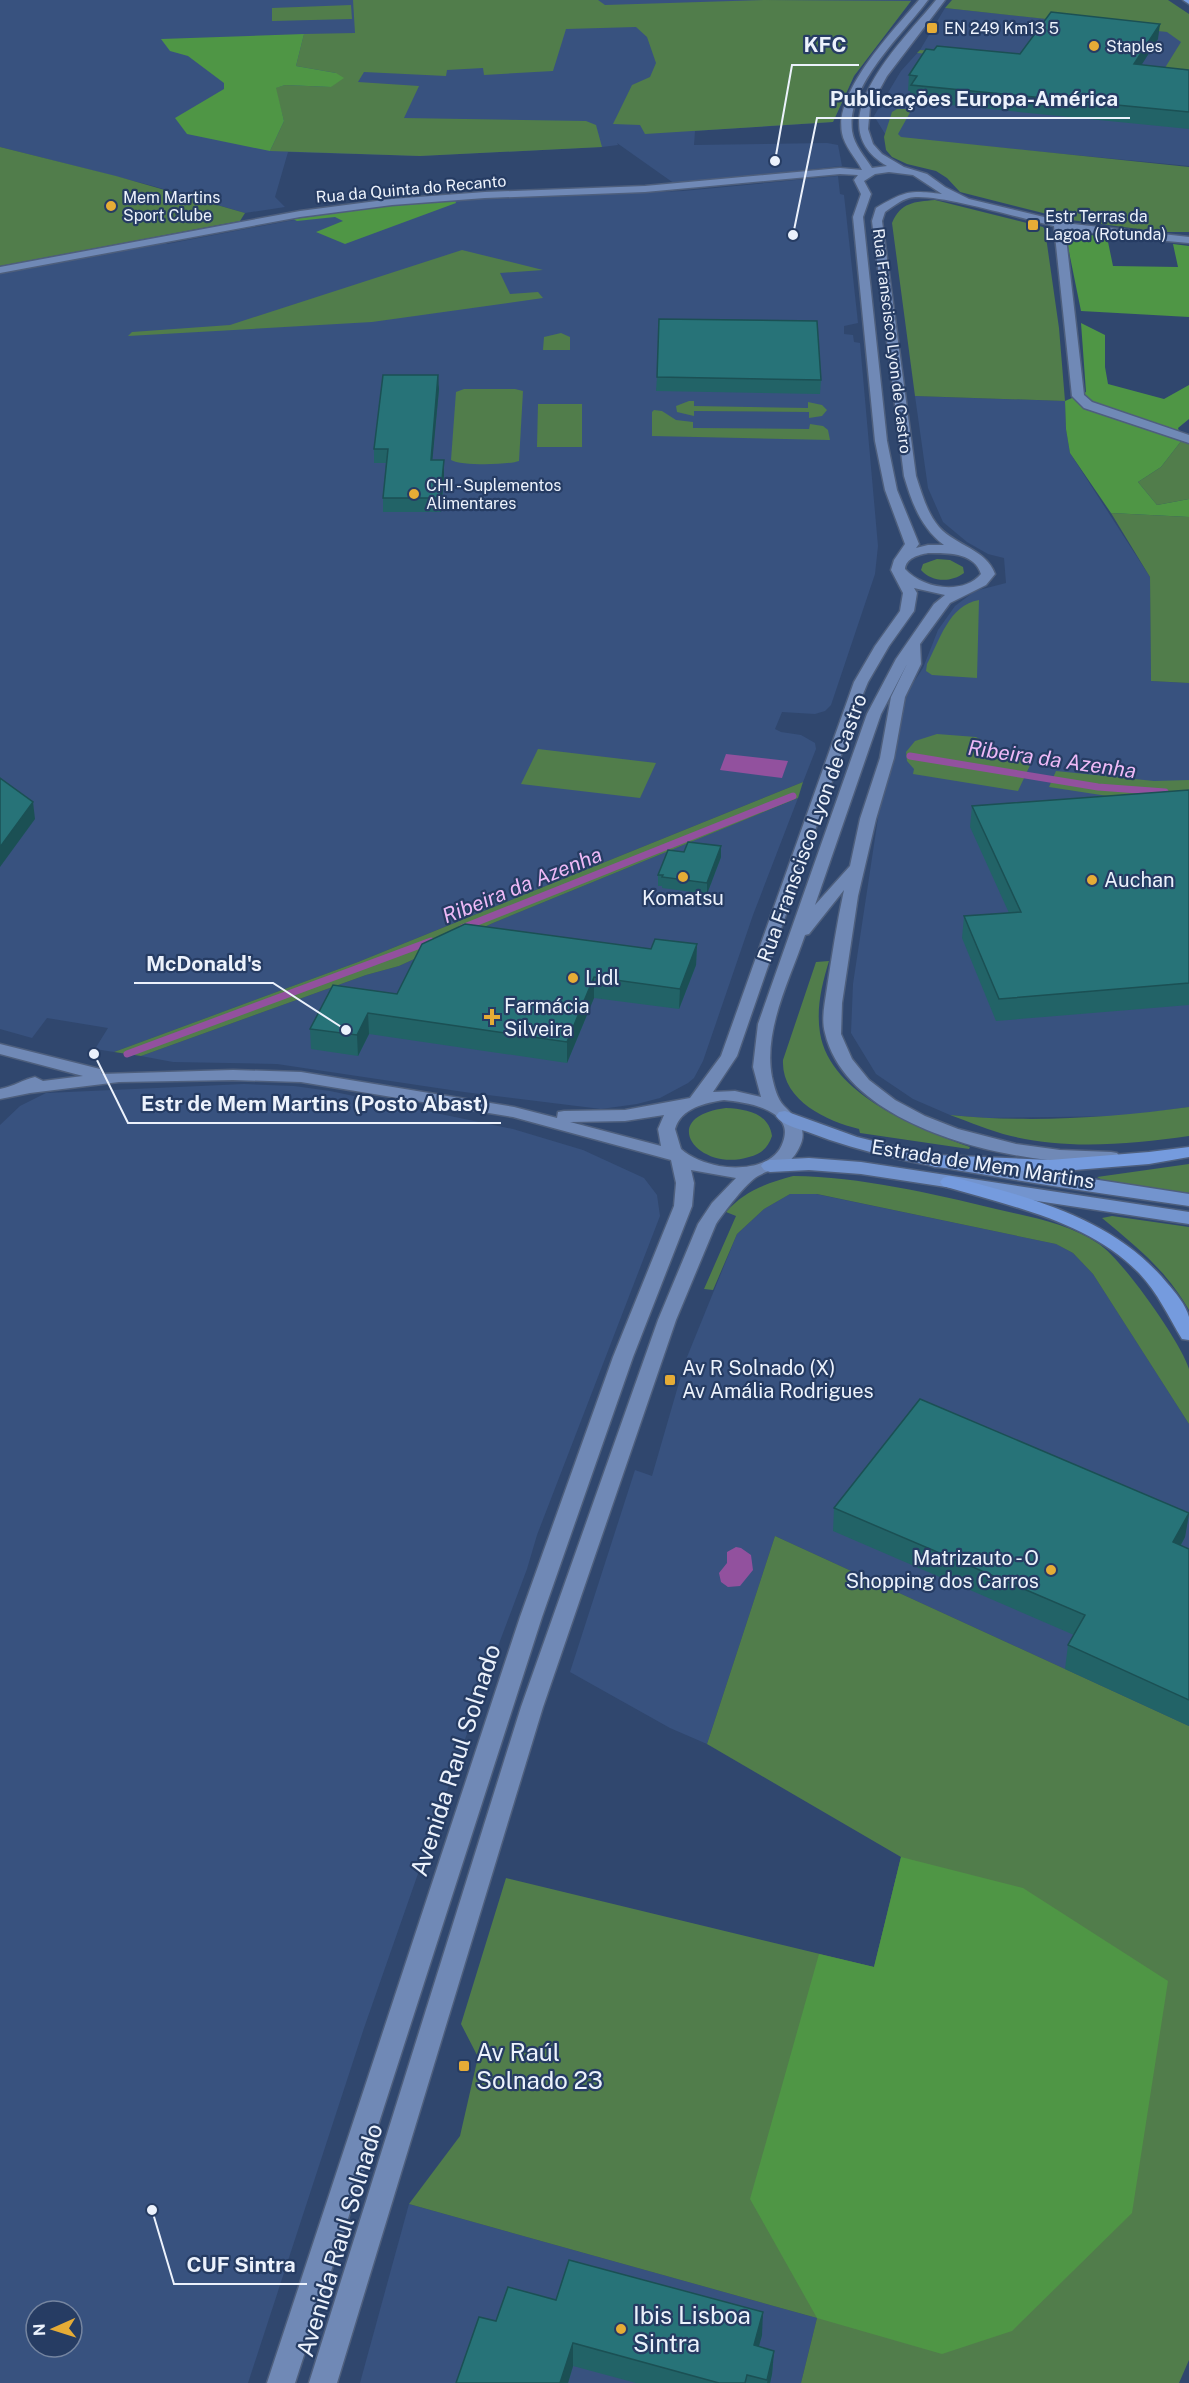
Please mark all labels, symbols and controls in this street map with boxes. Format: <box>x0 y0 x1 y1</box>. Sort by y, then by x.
place label: EN 249 Km13 5 <box>944 19 1059 38</box>
marker: EN 249 Km13 5 <box>925 21 939 35</box>
callout: KFC <box>792 26 859 65</box>
text: KFC <box>803 32 847 57</box>
place label: Staples <box>1106 37 1163 56</box>
marker: Staples <box>1087 39 1101 53</box>
callout: Publicações Europa-América <box>817 79 1130 118</box>
text: Publicações Europa-América <box>830 86 1118 111</box>
street label: Rua da Quinta do Recanto <box>315 171 507 207</box>
place label: Mem Martins Sport Clube <box>123 188 220 225</box>
marker: Mem Martins Sport Clube <box>104 199 118 213</box>
place label: Estr Terras da Lagoa (Rotunda) <box>1045 207 1166 244</box>
marker: Estr Terras da Lagoa (Rotunda) <box>1026 218 1040 232</box>
street label: Rua Franscisco Lyon de Castro <box>869 227 915 455</box>
place label: CHI - Suplementos Alimentares <box>426 476 561 513</box>
marker: CHI - Suplementos Alimentares <box>407 487 421 501</box>
street label: Rua Franscisco Lyon de Castro <box>752 691 872 965</box>
water label: Ribeira da Azenha <box>966 735 1138 783</box>
water label: Ribeira da Azenha <box>439 842 605 928</box>
place label: Auchan <box>1104 868 1174 892</box>
marker: Komatsu <box>676 870 690 884</box>
marker: Auchan <box>1085 873 1099 887</box>
place label: Komatsu <box>642 886 724 910</box>
callout: McDonald's <box>134 944 273 983</box>
text: McDonald's <box>146 951 262 976</box>
place label: Lidl <box>585 966 620 990</box>
marker: Lidl <box>566 971 580 985</box>
place label: Farmácia Silveira <box>504 994 590 1041</box>
marker: Farmácia Silveira <box>485 1010 499 1024</box>
callout: Estr de Mem Martins (Posto Abast) <box>128 1084 501 1123</box>
text: Estr de Mem Martins (Posto Abast) <box>141 1091 489 1116</box>
street label: Estrada de Mem Martins <box>870 1134 1096 1194</box>
place label: Av R Solnado (X) Av Amália Rodrigues <box>682 1356 874 1403</box>
marker: Av R Solnado (X) Av Amália Rodrigues <box>663 1373 677 1387</box>
place label: Matrizauto - O Shopping dos Carros <box>846 1546 1039 1593</box>
marker: Matrizauto - O Shopping dos Carros <box>1044 1563 1058 1577</box>
street label: Avenida Raul Solnado <box>404 1640 506 1880</box>
place label: Av Raúl Solnado 23 <box>476 2038 603 2094</box>
marker: Av Raúl Solnado 23 <box>457 2059 471 2073</box>
street label: Avenida Raul Solnado <box>290 2120 388 2360</box>
callout: CUF Sintra <box>174 2245 307 2284</box>
text: CUF Sintra <box>186 2252 296 2277</box>
north arrow <box>24 2299 84 2359</box>
place label: Ibis Lisboa Sintra <box>633 2301 751 2357</box>
marker: Ibis Lisboa Sintra <box>614 2322 628 2336</box>
text: N <box>30 2323 49 2337</box>

